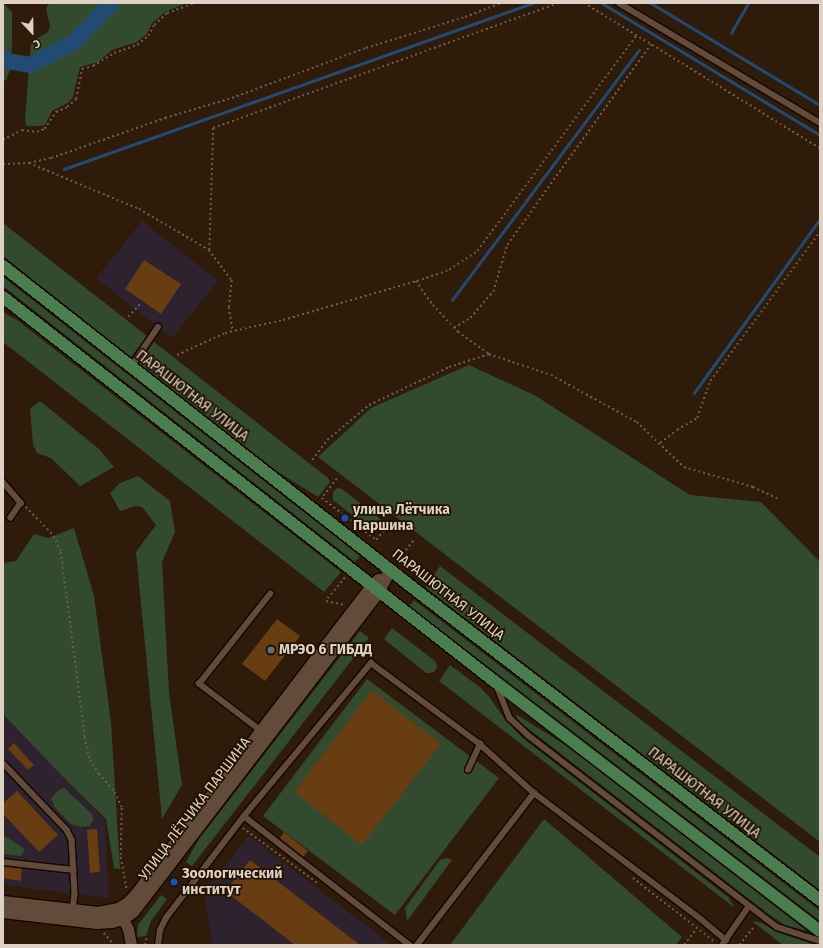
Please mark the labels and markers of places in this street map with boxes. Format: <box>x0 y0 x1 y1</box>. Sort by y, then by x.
place label: улица Лётчика Паршина <box>353 502 450 534</box>
marker: улица Лётчика Паршина <box>340 513 350 523</box>
place label: МРЭО 6 ГИБДД <box>279 642 372 658</box>
marker: МРЭО 6 ГИБДД <box>266 645 276 655</box>
place label: Зоологический институт <box>182 866 283 898</box>
marker: Зоологический институт <box>169 877 179 887</box>

